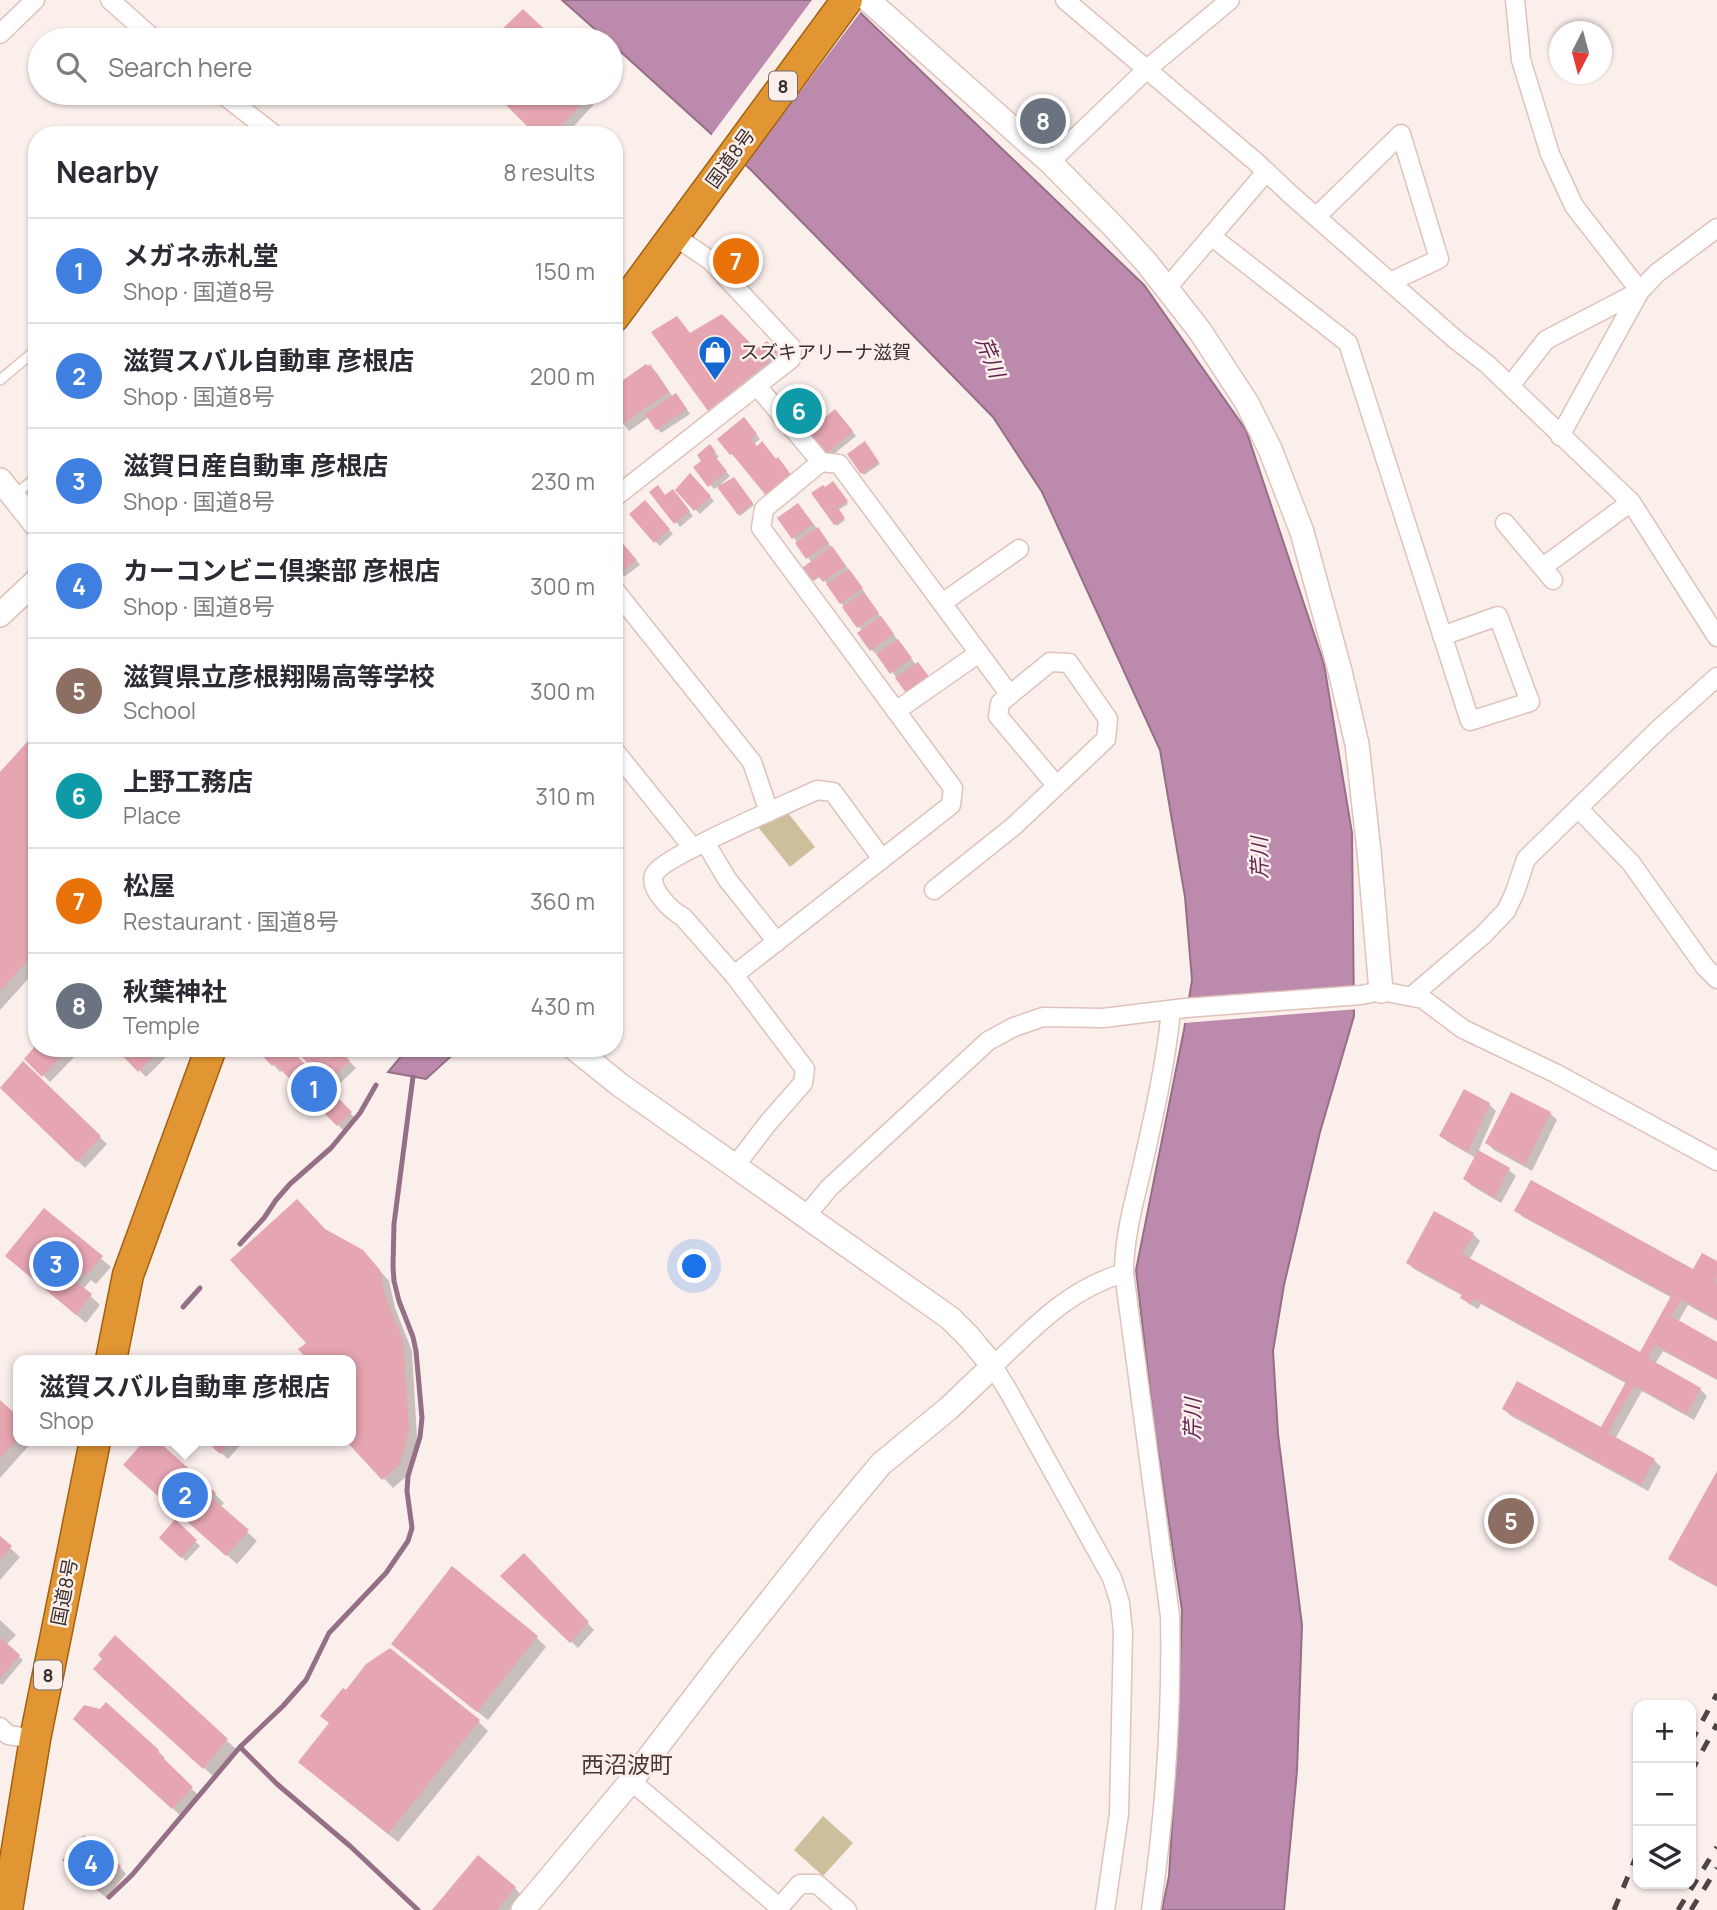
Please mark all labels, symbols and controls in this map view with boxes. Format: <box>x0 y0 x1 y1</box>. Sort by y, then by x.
north arrow <box>1549 21 1612 84</box>
search box <box>28 28 623 105</box>
icon: search <box>52 48 90 86</box>
text: Search here <box>108 49 253 85</box>
road number: 8 <box>769 72 797 100</box>
pin: 8 <box>1020 95 1066 147</box>
street label: 国道8号 <box>699 123 761 193</box>
text: Nearby <box>56 151 159 192</box>
text: 8 results <box>503 156 595 188</box>
pin: 7 <box>713 235 759 287</box>
text: メガネ赤札堂 <box>123 237 279 273</box>
text: 1 <box>74 255 84 287</box>
text: 150 m <box>535 255 595 287</box>
text: Shop · 国道8号 <box>123 275 275 307</box>
water label: 芹川 <box>970 332 1013 384</box>
shop icon: スズキアリーナ滋賀 <box>696 333 734 382</box>
place label: スズキアリーナ滋賀 <box>740 339 911 365</box>
text: 滋賀スバル自動車 彦根店 <box>123 342 414 378</box>
text: 2 <box>72 360 86 392</box>
text: 200 m <box>530 360 595 392</box>
text: Shop · 国道8号 <box>123 380 275 412</box>
pin: 6 <box>776 385 822 437</box>
text: 滋賀日産自動車 彦根店 <box>123 447 388 483</box>
text: 3 <box>72 465 86 497</box>
text: 230 m <box>531 465 595 497</box>
text: Shop · 国道8号 <box>123 485 275 517</box>
text: カーコンビニ倶楽部 彦根店 <box>123 552 440 588</box>
text: 4 <box>72 570 86 602</box>
text: 300 m <box>530 570 595 602</box>
text: Shop · 国道8号 <box>123 590 275 622</box>
text: 滋賀県立彦根翔陽高等学校 <box>123 658 435 694</box>
text: 5 <box>72 675 86 707</box>
text: 300 m <box>530 675 595 707</box>
text: School <box>123 694 196 726</box>
text: 上野工務店 <box>123 763 253 799</box>
text: 6 <box>72 780 86 812</box>
text: 310 m <box>535 780 595 812</box>
text: Place <box>123 799 181 831</box>
water label: 芹川 <box>1245 835 1273 879</box>
text: 松屋 <box>123 867 175 903</box>
text: 7 <box>73 885 85 917</box>
text: 360 m <box>530 885 595 917</box>
text: Restaurant · 国道8号 <box>123 905 339 937</box>
text: 秋葉神社 <box>123 973 227 1009</box>
text: 8 <box>72 990 86 1022</box>
text: 430 m <box>531 990 595 1022</box>
text: Temple <box>123 1009 200 1041</box>
pin: 1 <box>291 1063 337 1115</box>
pin: 3 <box>33 1238 79 1290</box>
your location <box>677 1249 711 1283</box>
popup <box>13 1355 356 1446</box>
text: 滋賀スバル自動車 彦根店 <box>39 1368 330 1404</box>
water label: 芹川 <box>1178 1396 1206 1440</box>
text: Shop <box>39 1404 94 1436</box>
pin: 2 <box>162 1469 208 1521</box>
pin: 5 <box>1488 1495 1534 1547</box>
street label: 国道8号 <box>45 1556 83 1628</box>
road number: 8 <box>34 1660 62 1690</box>
map controls <box>1633 1700 1696 1889</box>
button: + <box>1633 1700 1696 1763</box>
district label: 西沼波町 <box>581 1748 673 1780</box>
button: − <box>1633 1763 1696 1826</box>
button: layers <box>1633 1826 1696 1889</box>
pin: 4 <box>68 1837 114 1889</box>

